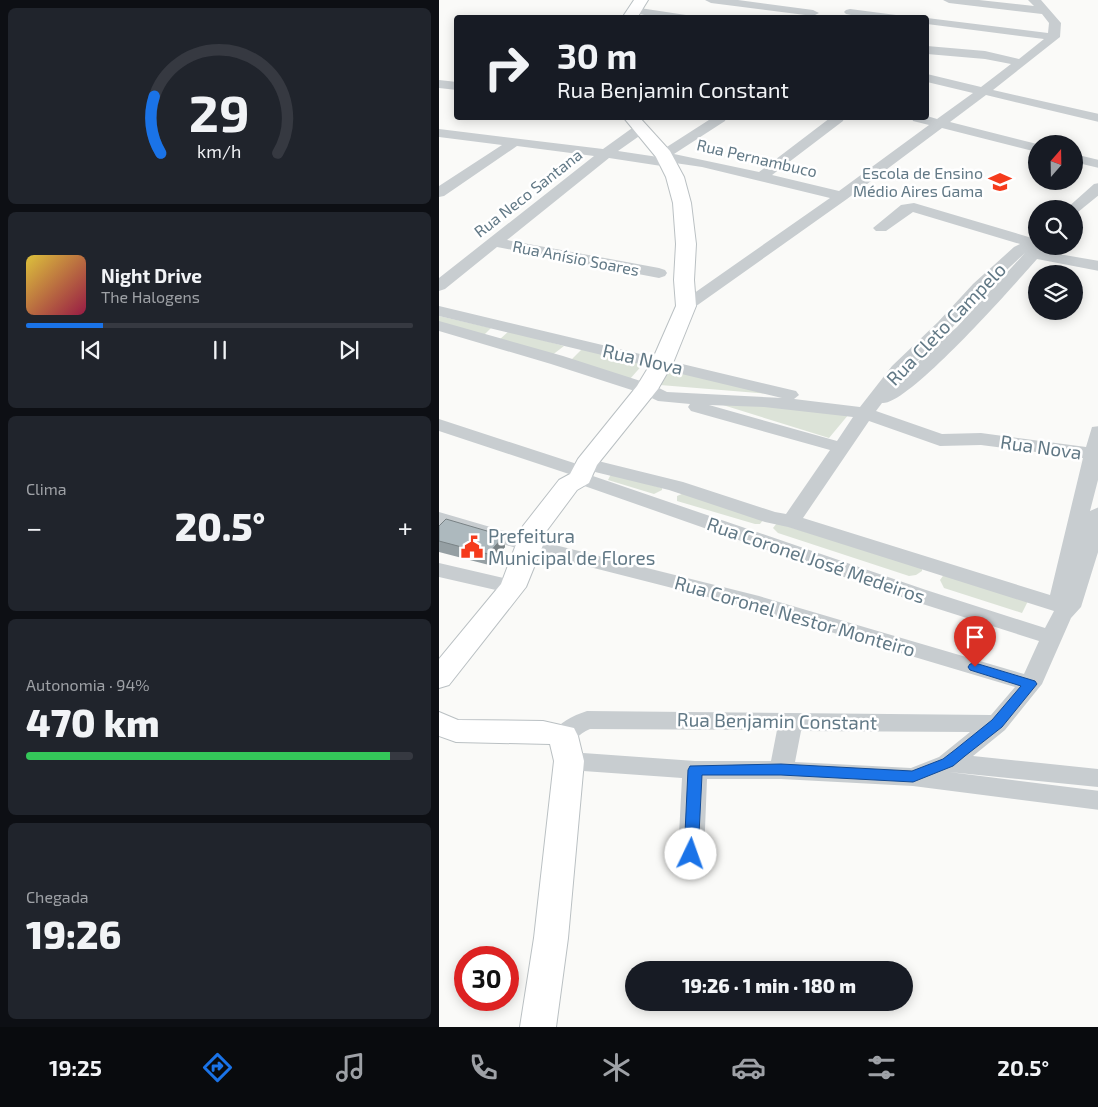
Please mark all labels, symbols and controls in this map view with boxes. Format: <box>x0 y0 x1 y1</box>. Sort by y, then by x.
text: 30 m <box>557 34 637 76</box>
icon: right <box>474 35 539 100</box>
text: Rua Benjamin Constant <box>557 76 789 102</box>
text: 29 <box>189 80 250 142</box>
street label: Rua Pernambuco <box>695 134 819 181</box>
north arrow <box>1028 135 1083 190</box>
map controls <box>1028 135 1083 320</box>
text: km/h <box>197 140 242 162</box>
street label: Rua Neco Santana <box>470 145 585 241</box>
place label: Escola de Ensino Médio Aires Gama <box>853 163 983 200</box>
school or university icon: Escola de Ensino Médio Aires Gama <box>987 169 1013 195</box>
button: search <box>1028 200 1083 255</box>
street label: Rua Anísio Soares <box>511 236 641 279</box>
street label: Rua Cleto Campelo <box>881 257 1010 390</box>
text: Night Drive <box>101 264 202 287</box>
button: layers <box>1028 265 1083 320</box>
text: The Halogens <box>101 287 200 306</box>
icon: previous <box>77 336 105 364</box>
icon: pause <box>206 336 234 364</box>
icon: next <box>335 336 363 364</box>
street label: Rua Nova <box>601 338 686 379</box>
street label: Rua Nova <box>999 429 1083 464</box>
text: Clima <box>26 479 67 498</box>
text: 20.5° <box>175 503 265 549</box>
text: − <box>26 510 42 544</box>
text: + <box>398 510 413 544</box>
street label: Rua Coronel José Medeiros <box>704 511 928 608</box>
place label: Prefeitura Municipal de Flores <box>488 524 655 569</box>
public building icon: Prefeitura Municipal de Flores <box>459 534 485 560</box>
street label: Rua Coronel Nestor Monteiro <box>672 570 918 661</box>
pin <box>954 616 996 667</box>
icon: arrive <box>961 623 989 651</box>
text: Autonomia · 94% <box>26 675 150 694</box>
text: 470 km <box>26 699 160 745</box>
street label: Rua Benjamin Constant <box>677 707 877 734</box>
position arrow <box>664 827 716 879</box>
text: Chegada <box>26 887 89 906</box>
text: 19:26 <box>26 911 121 957</box>
speed limit sign: 30 <box>454 946 519 1011</box>
text: 19:26 · 1 min · 180 m <box>682 974 856 997</box>
icon: directions <box>200 1050 235 1085</box>
icon: music <box>333 1050 368 1085</box>
icon: phone <box>466 1050 501 1085</box>
icon: climate <box>599 1050 634 1085</box>
icon: car <box>731 1050 766 1085</box>
icon: filters <box>864 1050 899 1085</box>
text: 19:25 <box>49 1054 102 1080</box>
text: 20.5° <box>997 1054 1049 1080</box>

